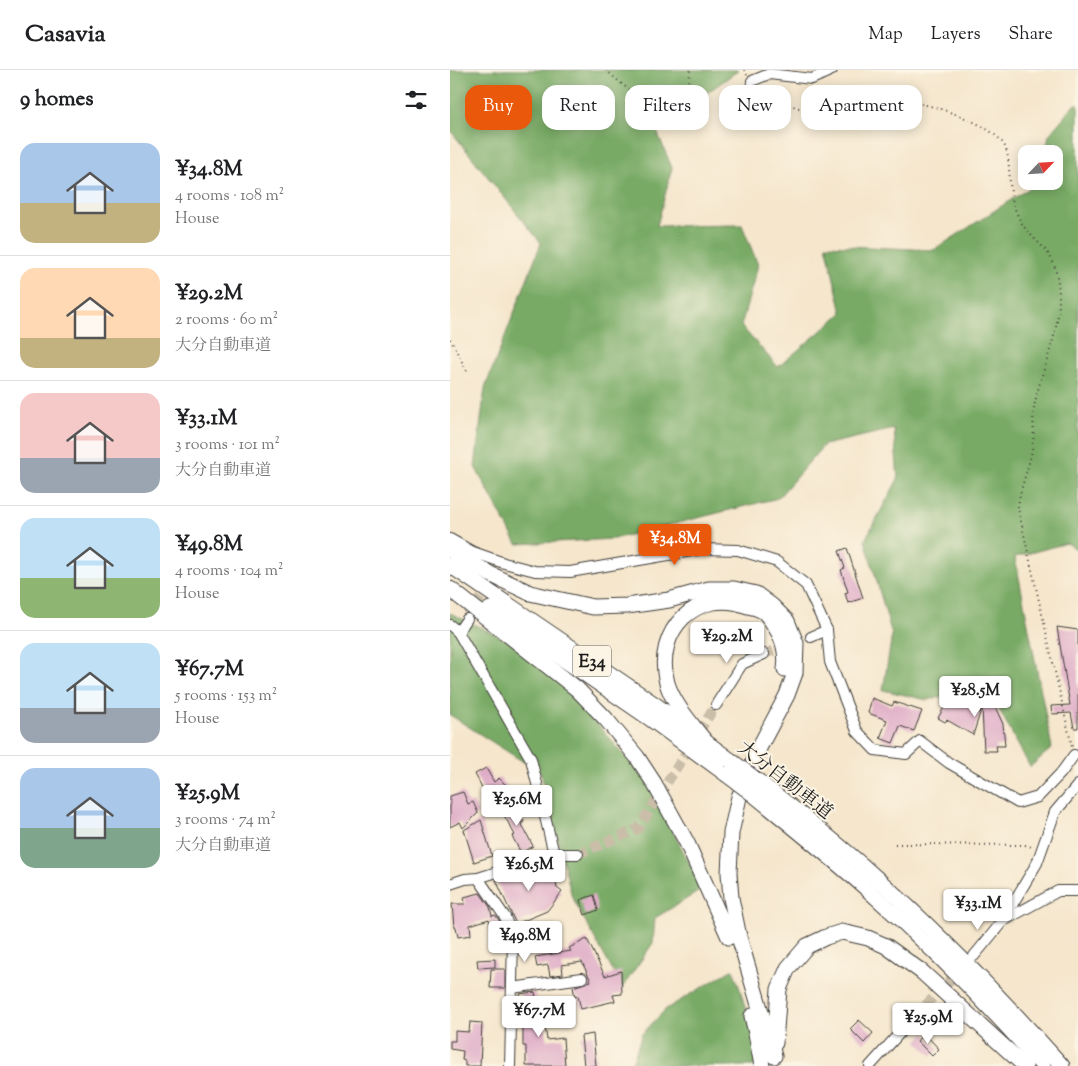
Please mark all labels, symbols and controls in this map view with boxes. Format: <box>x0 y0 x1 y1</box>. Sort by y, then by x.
text: Casavia <box>25 18 106 52</box>
text: Map <box>868 22 903 48</box>
text: Layers <box>931 22 981 48</box>
text: Share <box>1009 22 1053 48</box>
text: 9 homes <box>20 85 93 115</box>
chip: Buy <box>465 85 532 130</box>
chip: Rent <box>542 85 615 130</box>
chip: Filters <box>625 85 709 130</box>
chip: New <box>719 85 791 130</box>
chip: Apartment <box>801 85 922 130</box>
icon: filters <box>402 86 430 114</box>
north arrow <box>1018 145 1062 190</box>
map controls <box>1018 145 1063 190</box>
text: ¥34.8M <box>175 155 242 185</box>
icon: home <box>60 163 120 223</box>
text: 4 rooms · 108 m² <box>175 185 284 208</box>
text: House <box>175 208 219 231</box>
text: ¥29.2M <box>175 279 243 309</box>
icon: home <box>60 288 120 348</box>
text: 2 rooms · 60 m² <box>175 309 278 332</box>
text: 大分自動車道 <box>175 335 271 358</box>
text: ¥33.1M <box>175 404 237 434</box>
icon: home <box>60 413 120 473</box>
text: 3 rooms · 101 m² <box>175 434 280 457</box>
text: 大分自動車道 <box>175 460 271 483</box>
pin: ¥34.8M <box>634 524 716 566</box>
text: ¥34.8M <box>649 528 701 551</box>
text: ¥49.8M <box>175 530 243 560</box>
icon: home <box>60 538 120 598</box>
text: 4 rooms · 104 m² <box>175 560 283 583</box>
text: House <box>175 583 219 606</box>
pin: ¥29.2M <box>686 622 768 664</box>
text: ¥29.2M <box>701 626 753 649</box>
road number: E34 <box>573 646 611 676</box>
text: ¥67.7M <box>175 655 244 685</box>
icon: home <box>60 663 120 723</box>
pin: ¥28.5M <box>934 676 1016 718</box>
text: ¥28.5M <box>950 680 1000 703</box>
text: 5 rooms · 153 m² <box>175 685 277 708</box>
text: House <box>175 708 219 731</box>
street label: 大分自動車道 <box>731 735 838 827</box>
text: ¥25.9M <box>175 779 240 809</box>
pin: ¥25.6M <box>476 784 558 827</box>
icon: home <box>60 788 120 848</box>
text: ¥25.6M <box>492 789 542 812</box>
text: 3 rooms · 74 m² <box>175 809 276 832</box>
text: 大分自動車道 <box>175 835 271 858</box>
pin: ¥26.5M <box>488 850 570 892</box>
text: ¥26.5M <box>504 854 554 877</box>
pin: ¥33.1M <box>937 888 1019 931</box>
text: ¥33.1M <box>954 893 1002 916</box>
pin: ¥49.8M <box>484 920 566 963</box>
text: ¥49.8M <box>499 925 551 948</box>
pin: ¥67.7M <box>498 996 580 1038</box>
text: ¥67.7M <box>513 1000 565 1023</box>
pin: ¥25.9M <box>887 1002 969 1045</box>
text: ¥25.9M <box>903 1007 953 1030</box>

